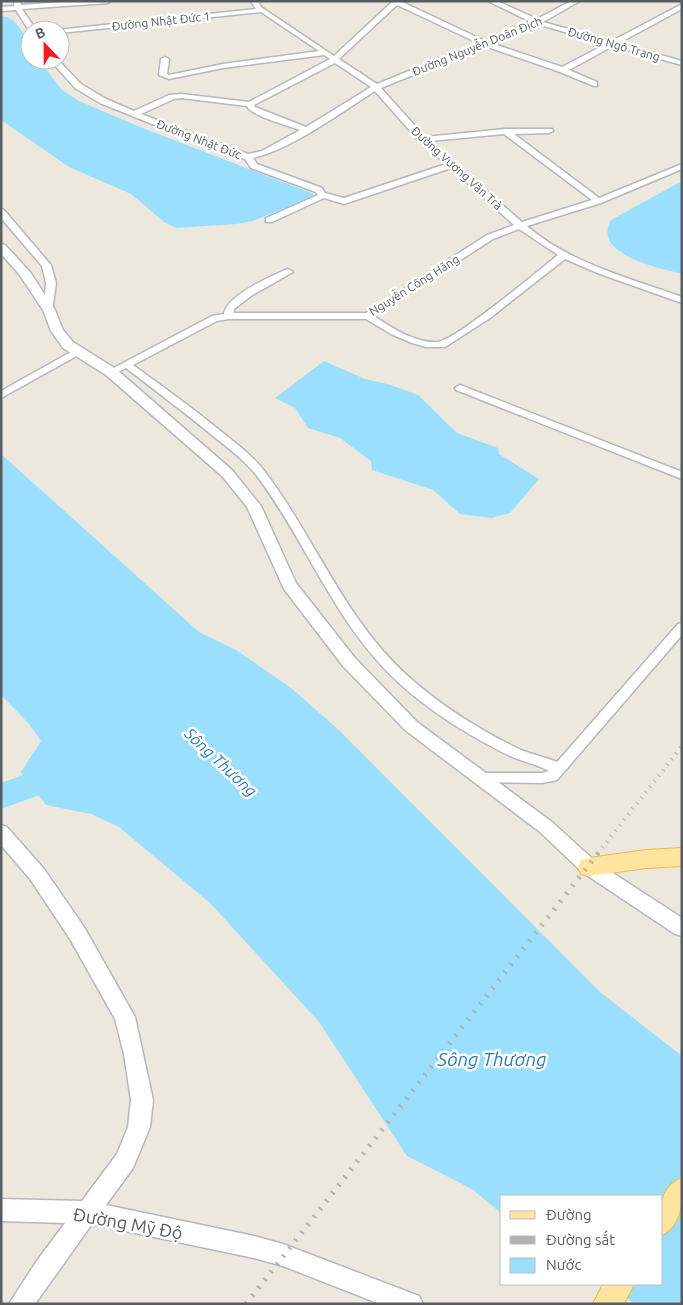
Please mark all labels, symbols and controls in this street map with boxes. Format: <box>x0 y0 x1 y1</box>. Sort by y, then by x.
street label: Đường Nhật Đức 1 <box>111 9 211 34</box>
street label: Đường Nguyễn Doãn Địch <box>410 14 544 79</box>
north arrow <box>20 20 70 70</box>
text: B <box>33 24 47 42</box>
street label: Đường Ngô Trang <box>566 25 662 63</box>
street label: Đường Nhật Đức <box>154 117 244 162</box>
street label: Đường Vương Văn Trà <box>409 124 505 212</box>
street label: Nguyễn Công Hãng <box>367 252 461 318</box>
water label: Sông Thương <box>181 723 261 800</box>
water label: Sông Thương <box>437 1048 546 1070</box>
legend <box>500 1195 663 1285</box>
street label: Đường Mỹ Độ <box>72 1204 184 1242</box>
text: Đường <box>546 1206 592 1223</box>
text: Đường sắt <box>546 1230 615 1248</box>
text: Nước <box>546 1256 581 1273</box>

